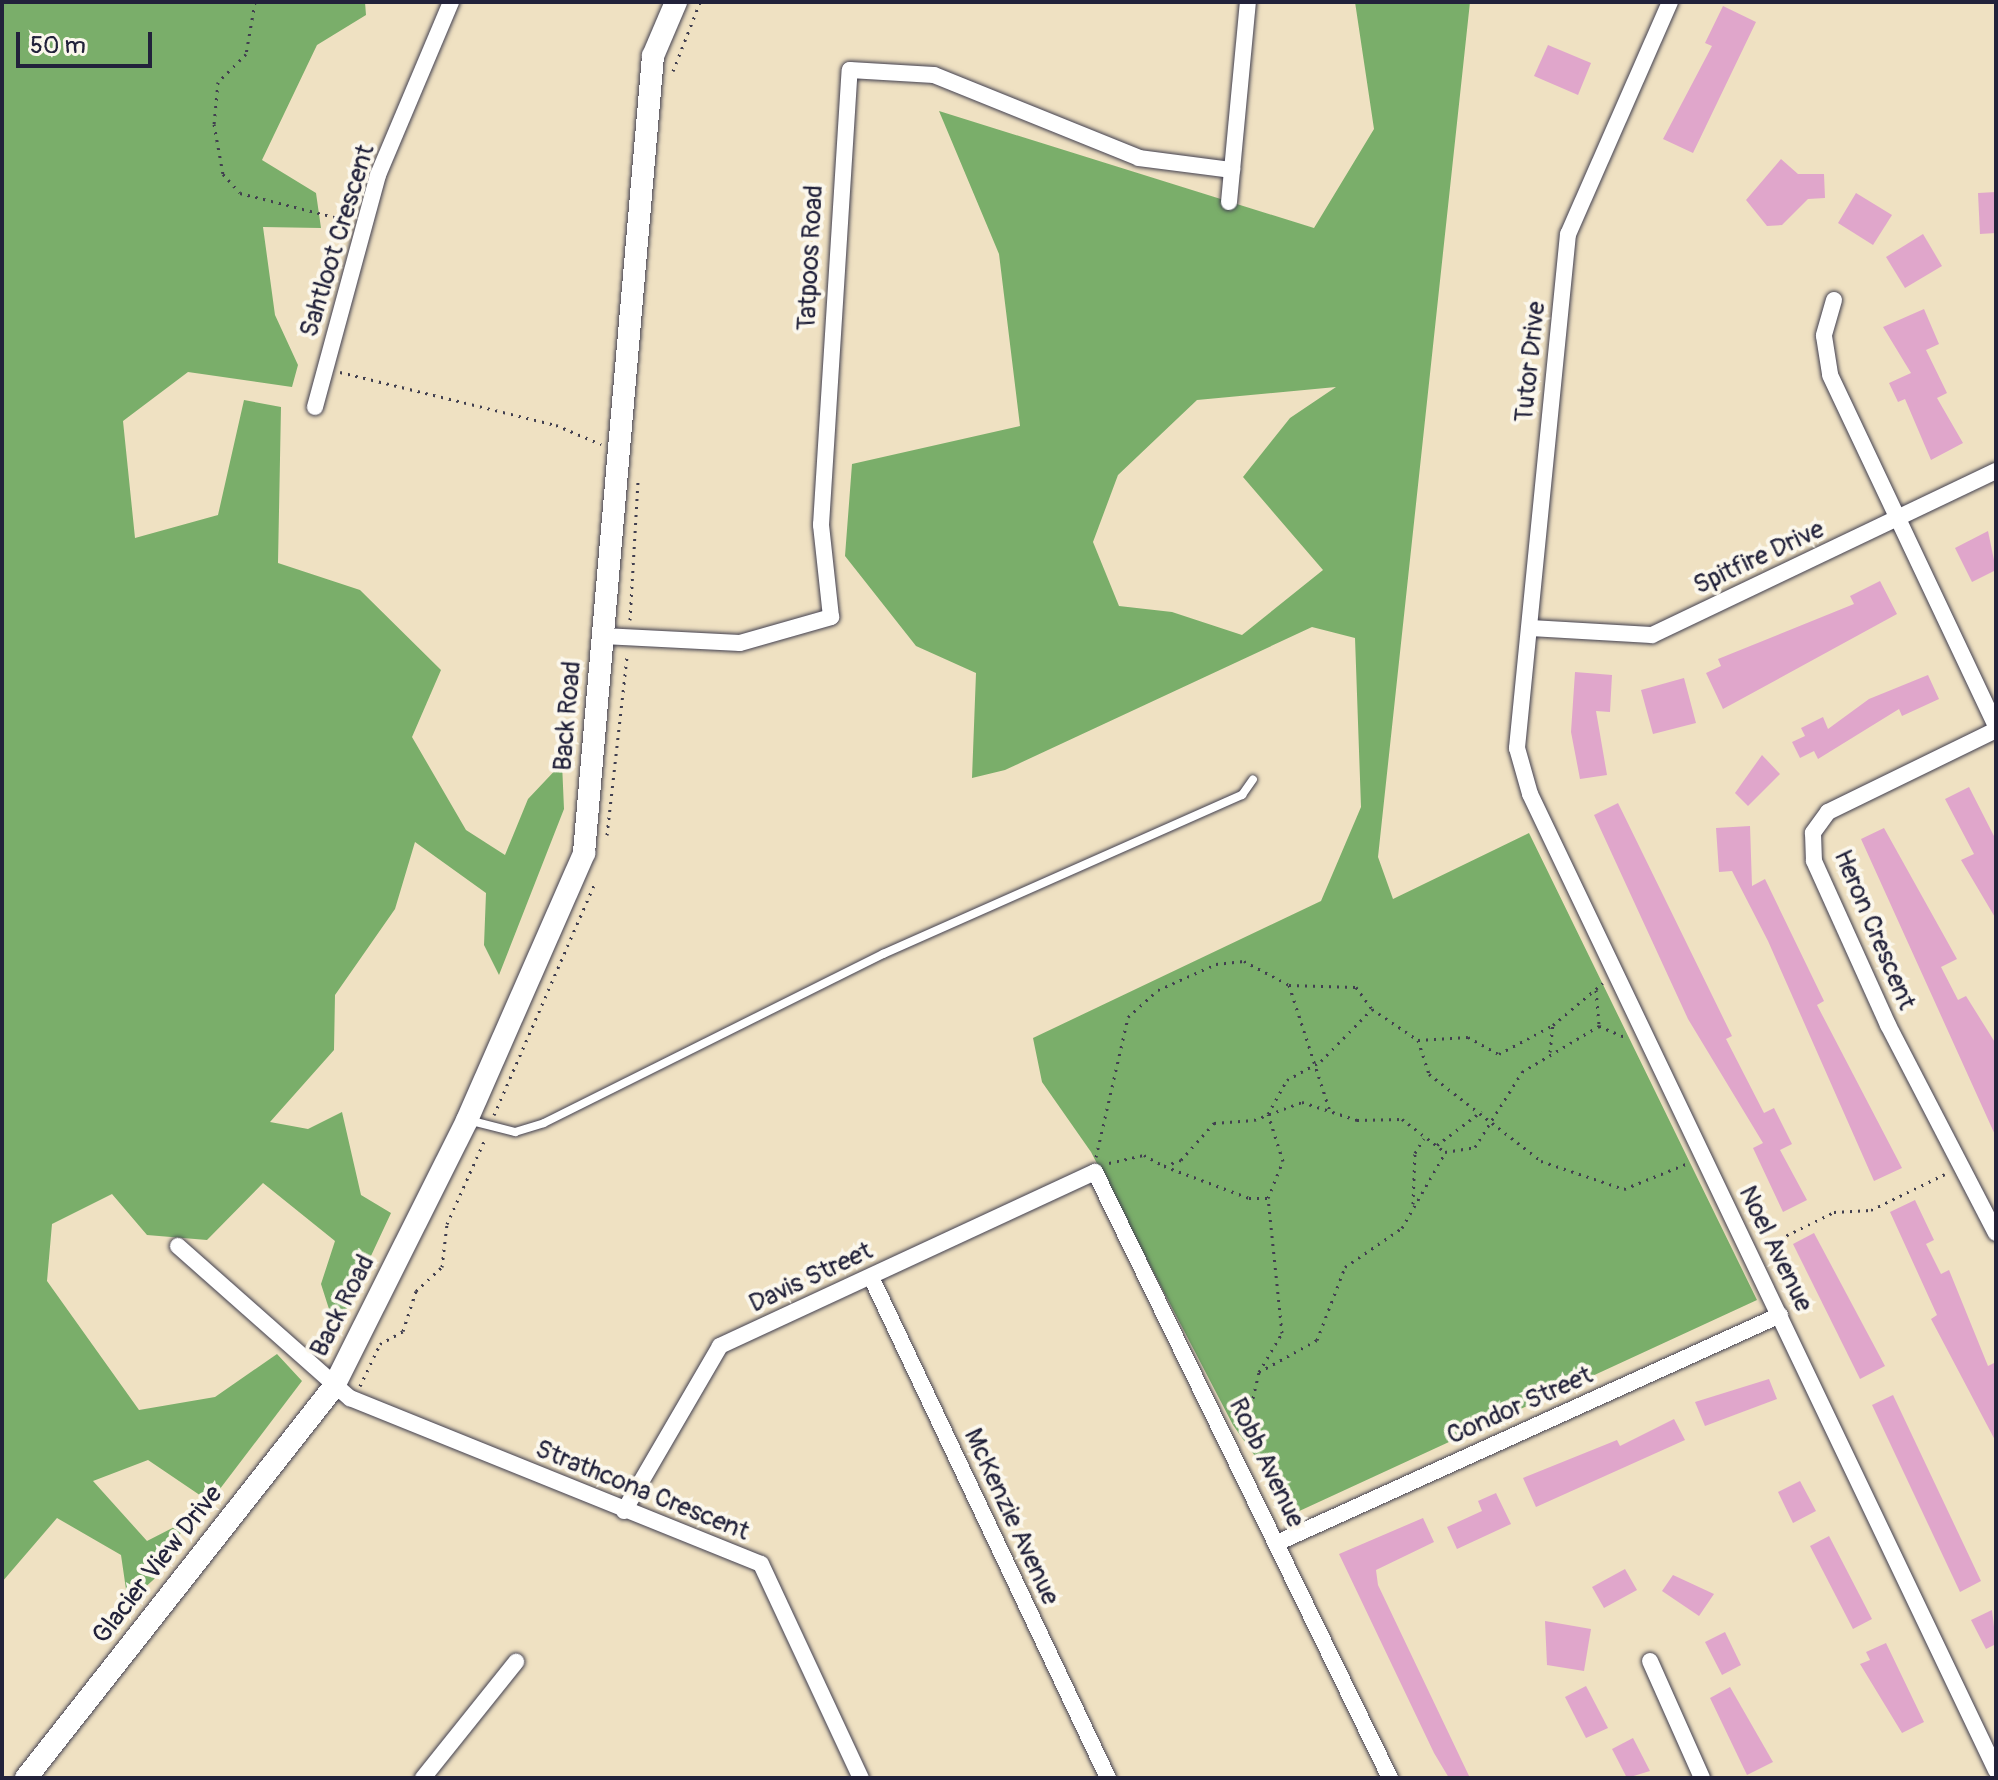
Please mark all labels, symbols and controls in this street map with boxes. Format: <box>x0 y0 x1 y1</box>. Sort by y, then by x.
scale bar <box>20 16 156 66</box>
text: 50 m <box>30 31 86 60</box>
street label: Sahtloot Crescent <box>294 141 382 341</box>
street label: Tatpoos Road <box>792 184 830 332</box>
street label: Tutor Drive <box>1509 300 1553 424</box>
street label: Spitfire Drive <box>1689 514 1829 602</box>
street label: Back Road <box>548 660 588 772</box>
street label: Heron Crescent <box>1826 845 1922 1015</box>
street label: Noel Avenue <box>1731 1181 1819 1317</box>
street label: Davis Street <box>744 1236 878 1320</box>
street label: Back Road <box>304 1250 382 1362</box>
street label: Condor Street <box>1442 1360 1598 1452</box>
street label: Robb Avenue <box>1221 1393 1311 1533</box>
street label: McKenzie Avenue <box>956 1424 1066 1610</box>
street label: Strathcona Crescent <box>530 1434 754 1548</box>
street label: Glacier View Drive <box>86 1480 230 1650</box>

